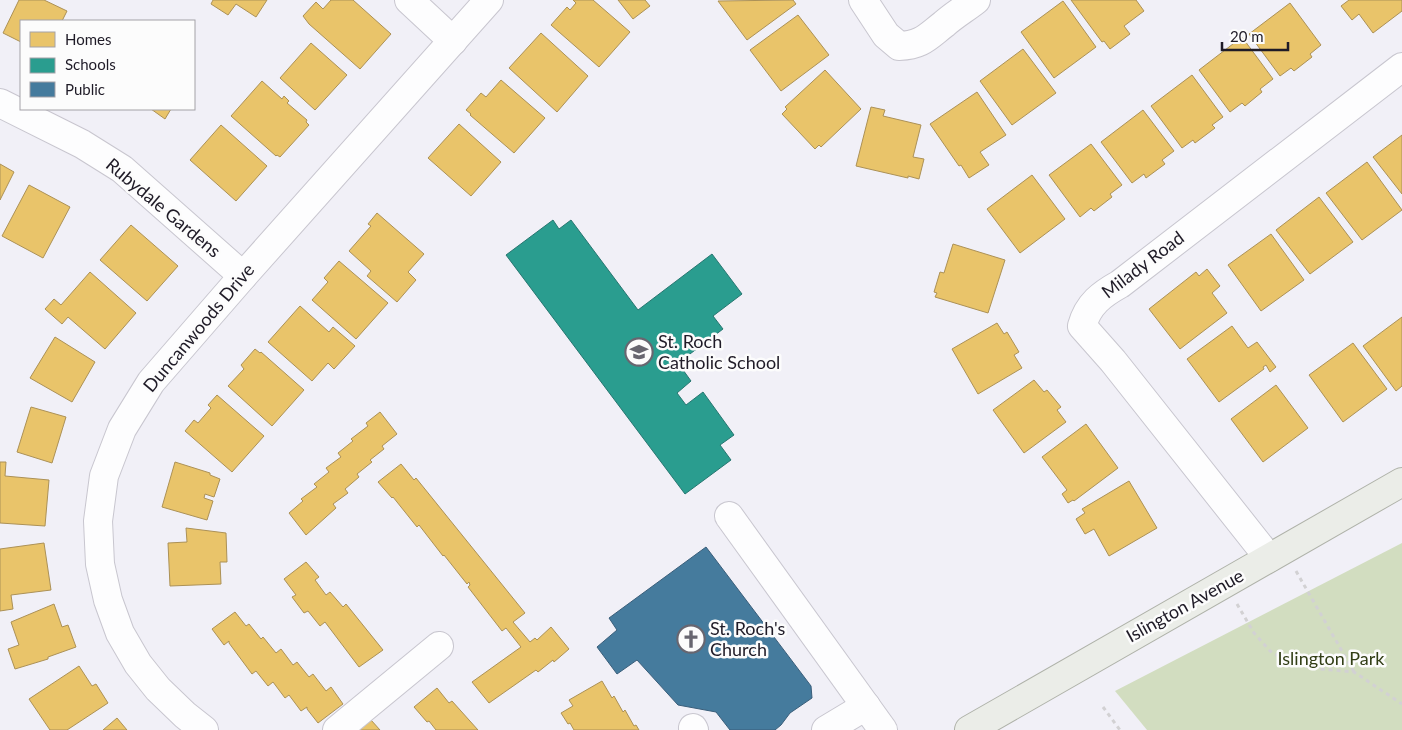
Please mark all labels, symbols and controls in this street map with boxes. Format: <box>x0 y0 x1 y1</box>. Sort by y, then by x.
legend <box>20 20 195 110</box>
scale bar <box>1222 20 1288 52</box>
text: 20 m <box>1230 27 1264 45</box>
text: Homes <box>65 30 111 48</box>
text: Schools <box>65 55 116 73</box>
text: Public <box>65 80 105 98</box>
street label: Rubydale Gardens <box>102 153 226 262</box>
street label: Milady Road <box>1097 226 1188 302</box>
street label: Duncanwoods Drive <box>138 259 258 396</box>
place label: St. Roch Catholic School <box>658 330 780 373</box>
school or university icon: St. Roch Catholic School <box>624 337 654 367</box>
street label: Islington Avenue <box>1122 564 1247 646</box>
place label: St. Roch's Church <box>710 617 786 660</box>
church icon: St. Roch's Church <box>676 624 706 654</box>
park label: Islington Park <box>1278 647 1385 669</box>

